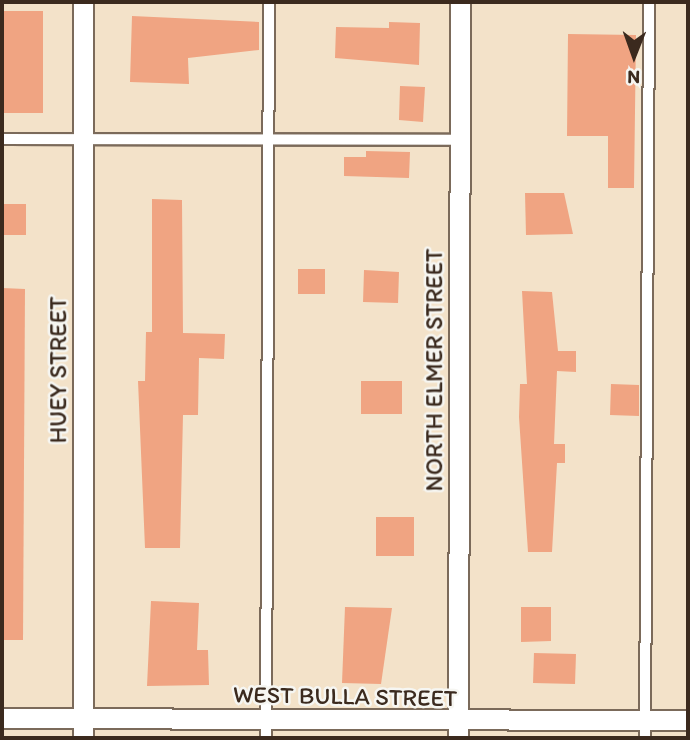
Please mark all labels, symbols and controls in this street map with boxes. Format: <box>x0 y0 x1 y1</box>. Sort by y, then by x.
north arrow <box>599 21 669 91</box>
text: N <box>627 66 640 89</box>
street label: NORTH ELMER STREET <box>420 248 448 492</box>
street label: HUEY STREET <box>44 297 72 443</box>
street label: WEST BULLA STREET <box>233 680 457 712</box>

